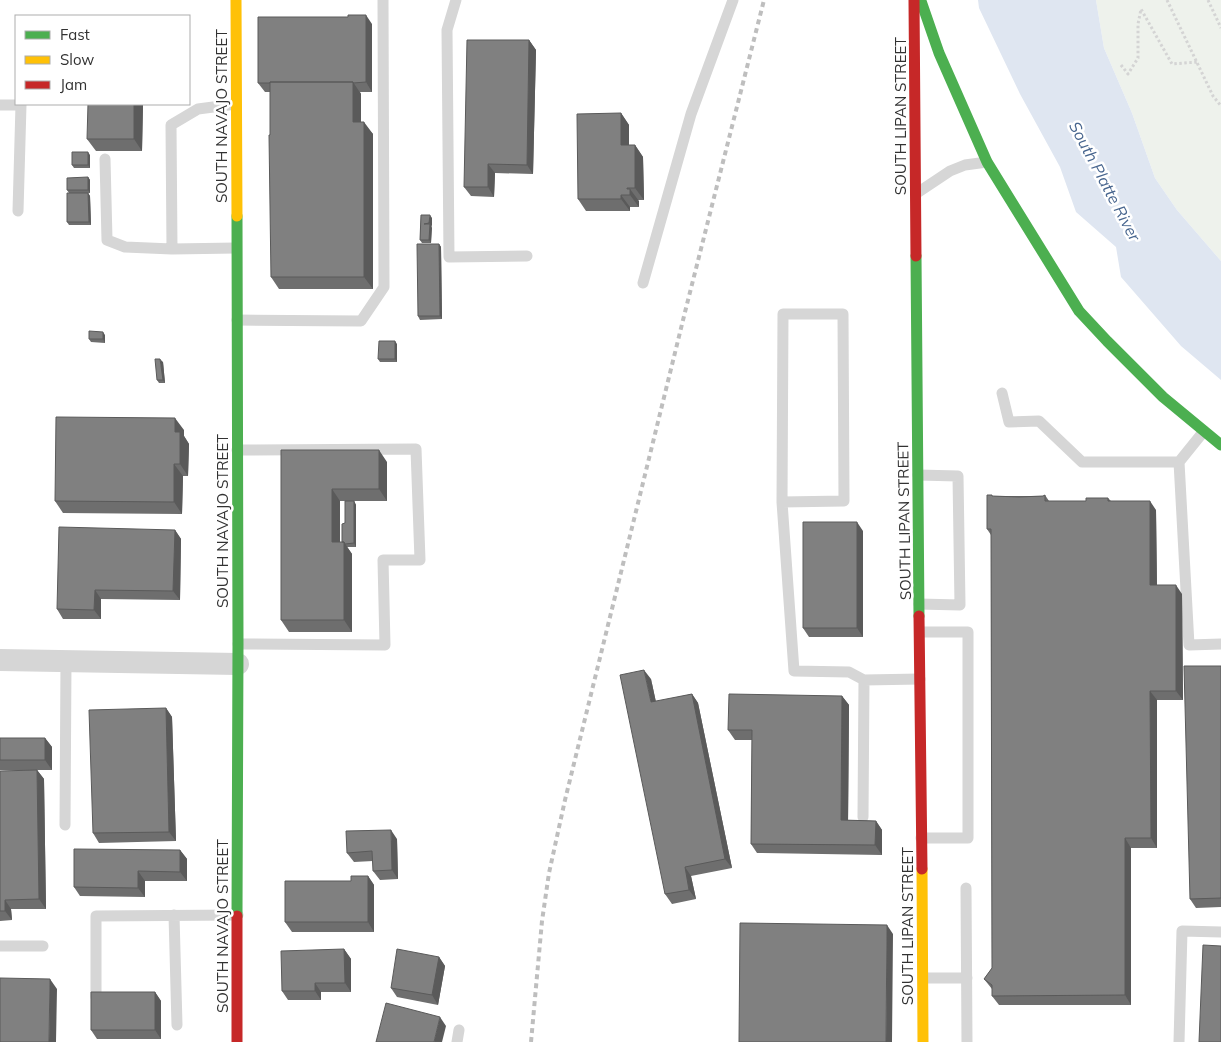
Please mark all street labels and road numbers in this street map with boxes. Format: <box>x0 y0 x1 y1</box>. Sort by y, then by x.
street label: SOUTH NAVAJO STREET <box>212 29 231 203</box>
street label: SOUTH LIPAN STREET <box>891 37 910 195</box>
street label: SOUTH NAVAJO STREET <box>213 434 232 608</box>
street label: SOUTH LIPAN STREET <box>893 442 915 600</box>
street label: SOUTH NAVAJO STREET <box>213 839 232 1013</box>
street label: SOUTH LIPAN STREET <box>898 847 917 1005</box>

